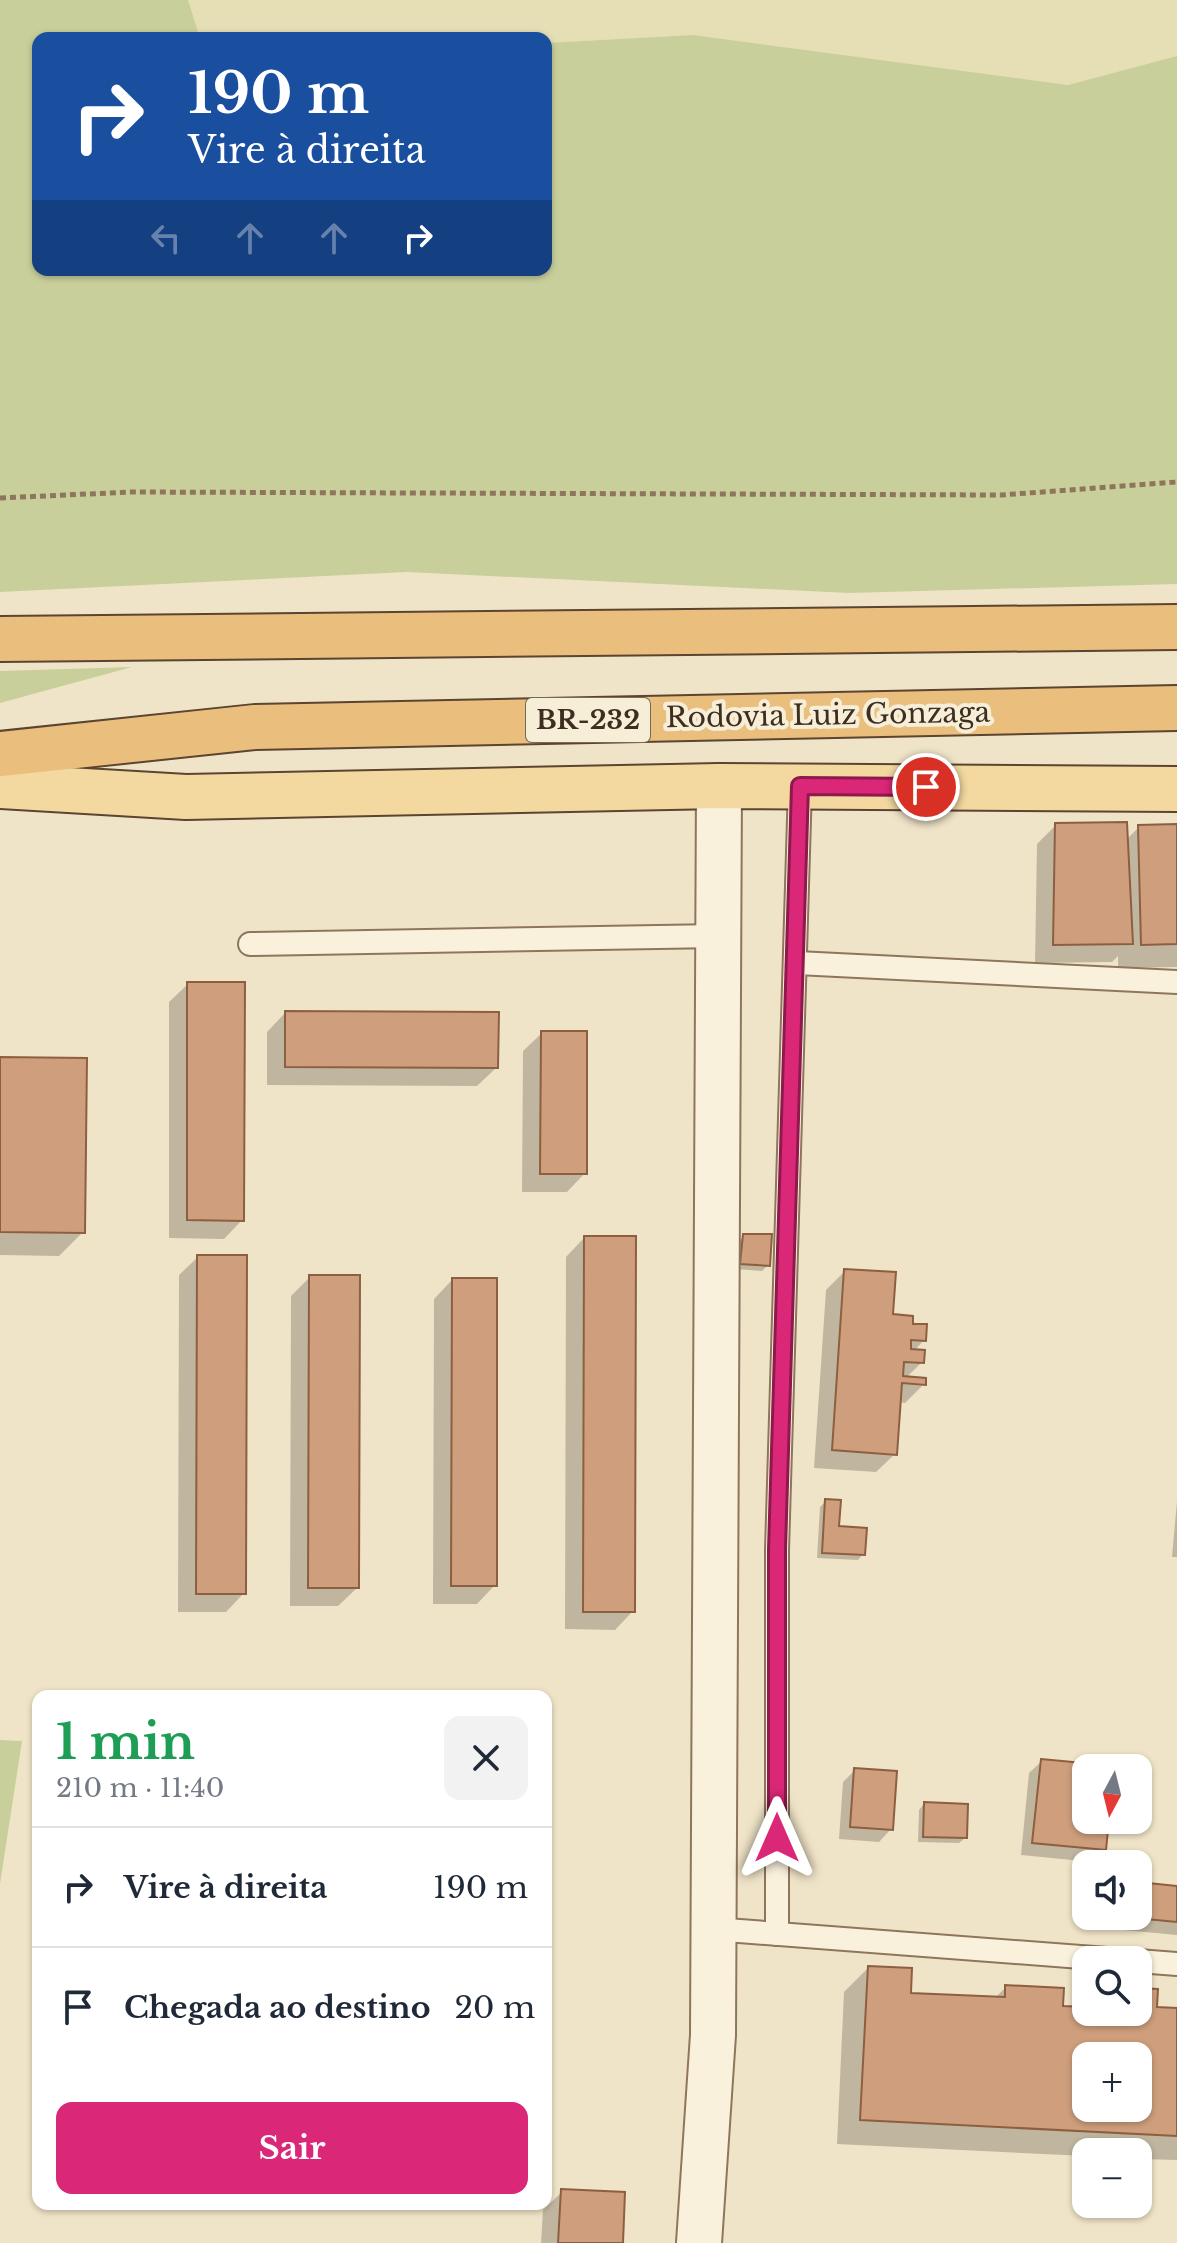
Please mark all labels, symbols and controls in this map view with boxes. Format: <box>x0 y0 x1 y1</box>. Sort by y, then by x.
text: 190 m <box>188 59 369 128</box>
icon: right <box>56 64 160 168</box>
text: Vire à direita <box>188 128 426 173</box>
icon: left <box>144 216 188 260</box>
icon: ahead <box>228 216 272 260</box>
icon: ahead <box>312 216 356 260</box>
icon: right <box>396 216 440 260</box>
street label: Rodovia Luiz Gonzaga <box>666 695 991 735</box>
road number: BR-232 <box>526 698 650 742</box>
pin <box>892 753 960 821</box>
icon: arrive <box>904 765 948 809</box>
text: 1 min <box>56 1712 195 1772</box>
button: close <box>444 1716 528 1800</box>
north arrow <box>1072 1754 1152 1834</box>
map controls <box>1072 1754 1152 2218</box>
text: 210 m · 11:40 <box>56 1772 224 1804</box>
position arrow <box>735 1796 819 1880</box>
button: sound <box>1072 1850 1152 1930</box>
icon: right <box>56 1865 100 1909</box>
text: Vire à direita <box>124 1869 328 1906</box>
text: 190 m <box>433 1869 528 1906</box>
button: search <box>1072 1946 1152 2026</box>
icon: arrive <box>56 1985 100 2029</box>
text: Chegada ao destino <box>124 1989 430 2026</box>
text: 20 m <box>454 1989 535 2026</box>
button: + <box>1072 2042 1152 2122</box>
button: Sair <box>56 2102 528 2194</box>
button: − <box>1072 2138 1152 2218</box>

